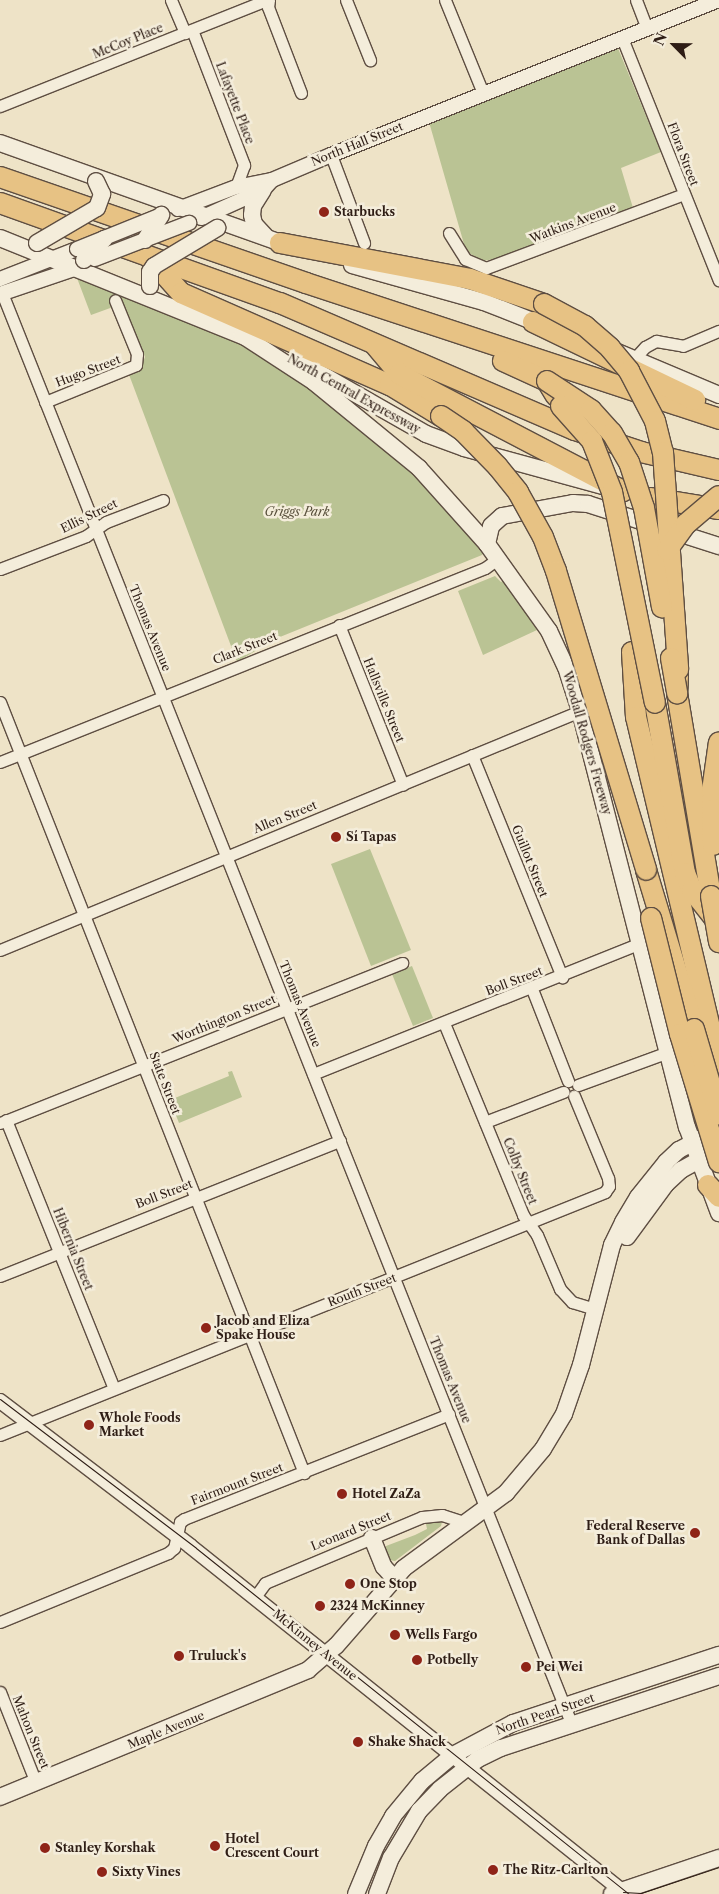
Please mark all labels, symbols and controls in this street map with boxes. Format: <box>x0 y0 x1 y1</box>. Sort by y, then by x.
street label: McCoy Place <box>90 20 166 62</box>
north arrow <box>649 20 699 70</box>
text: N <box>650 30 671 48</box>
street label: Lafayette Place <box>213 60 257 146</box>
street label: North Hall Street <box>309 119 405 169</box>
street label: Flora Street <box>664 120 702 188</box>
street label: Watkins Avenue <box>528 200 618 246</box>
place label: Starbucks <box>334 205 395 219</box>
marker: Starbucks <box>318 206 330 218</box>
street label: North Central Expressway <box>285 351 423 437</box>
street label: Hugo Street <box>54 352 122 390</box>
street label: Ellis Street <box>58 496 120 536</box>
park label: Griggs Park <box>264 505 330 519</box>
street label: Thomas Avenue <box>126 582 174 674</box>
street label: Clark Street <box>211 629 279 667</box>
street label: Hallsville Street <box>360 656 408 744</box>
street label: Woodall Rodgers Freeway <box>560 669 614 817</box>
street label: Allen Street <box>251 798 319 836</box>
street label: Guillot Street <box>509 823 551 899</box>
place label: Sí Tapas <box>346 830 397 844</box>
marker: Sí Tapas <box>330 831 342 843</box>
street label: Thomas Avenue <box>276 958 324 1050</box>
street label: Boll Street <box>483 964 545 998</box>
street label: Worthington Street <box>170 992 278 1046</box>
street label: State Street <box>146 1050 184 1116</box>
street label: Colby Street <box>500 1135 540 1207</box>
street label: Boll Street <box>133 1177 195 1211</box>
street label: Hibernia Street <box>50 1206 96 1292</box>
street label: Routh Street <box>326 1270 398 1310</box>
place label: Jacob and Eliza Spake House <box>216 1314 310 1342</box>
marker: Jacob and Eliza Spake House <box>200 1322 212 1334</box>
street label: Thomas Avenue <box>426 1334 474 1426</box>
place label: Whole Foods Market <box>99 1411 181 1439</box>
marker: Whole Foods Market <box>83 1419 95 1431</box>
street label: Fairmount Street <box>189 1460 285 1508</box>
place label: Hotel ZaZa <box>352 1487 421 1501</box>
marker: Hotel ZaZa <box>336 1488 348 1500</box>
street label: Leonard Street <box>309 1508 393 1554</box>
place label: Federal Reserve Bank of Dallas <box>586 1519 685 1547</box>
marker: Federal Reserve Bank of Dallas <box>689 1527 701 1539</box>
place label: One Stop <box>360 1577 417 1591</box>
marker: One Stop <box>344 1578 356 1590</box>
place label: 2324 McKinney <box>330 1599 425 1613</box>
marker: 2324 McKinney <box>314 1600 326 1612</box>
street label: McKinney Avenue <box>270 1606 360 1684</box>
place label: Wells Fargo <box>405 1628 477 1642</box>
marker: Wells Fargo <box>389 1629 401 1641</box>
place label: Truluck's <box>189 1649 246 1663</box>
marker: Truluck's <box>173 1650 185 1662</box>
place label: Potbelly <box>427 1653 478 1667</box>
marker: Potbelly <box>411 1654 423 1666</box>
place label: Pei Wei <box>536 1660 583 1674</box>
marker: Pei Wei <box>520 1661 532 1673</box>
street label: North Pearl Street <box>494 1690 596 1738</box>
street label: Mahon Street <box>10 1693 52 1771</box>
street label: Maple Avenue <box>125 1708 207 1752</box>
place label: Shake Shack <box>368 1735 446 1749</box>
marker: Shake Shack <box>352 1736 364 1748</box>
place label: Hotel Crescent Court <box>225 1832 319 1860</box>
marker: Hotel Crescent Court <box>209 1840 221 1852</box>
place label: Stanley Korshak <box>55 1841 156 1855</box>
marker: Stanley Korshak <box>39 1842 51 1854</box>
place label: The Ritz-Carlton <box>503 1863 608 1877</box>
marker: The Ritz-Carlton <box>487 1864 499 1876</box>
place label: Sixty Vines <box>112 1865 181 1879</box>
marker: Sixty Vines <box>96 1866 108 1878</box>

